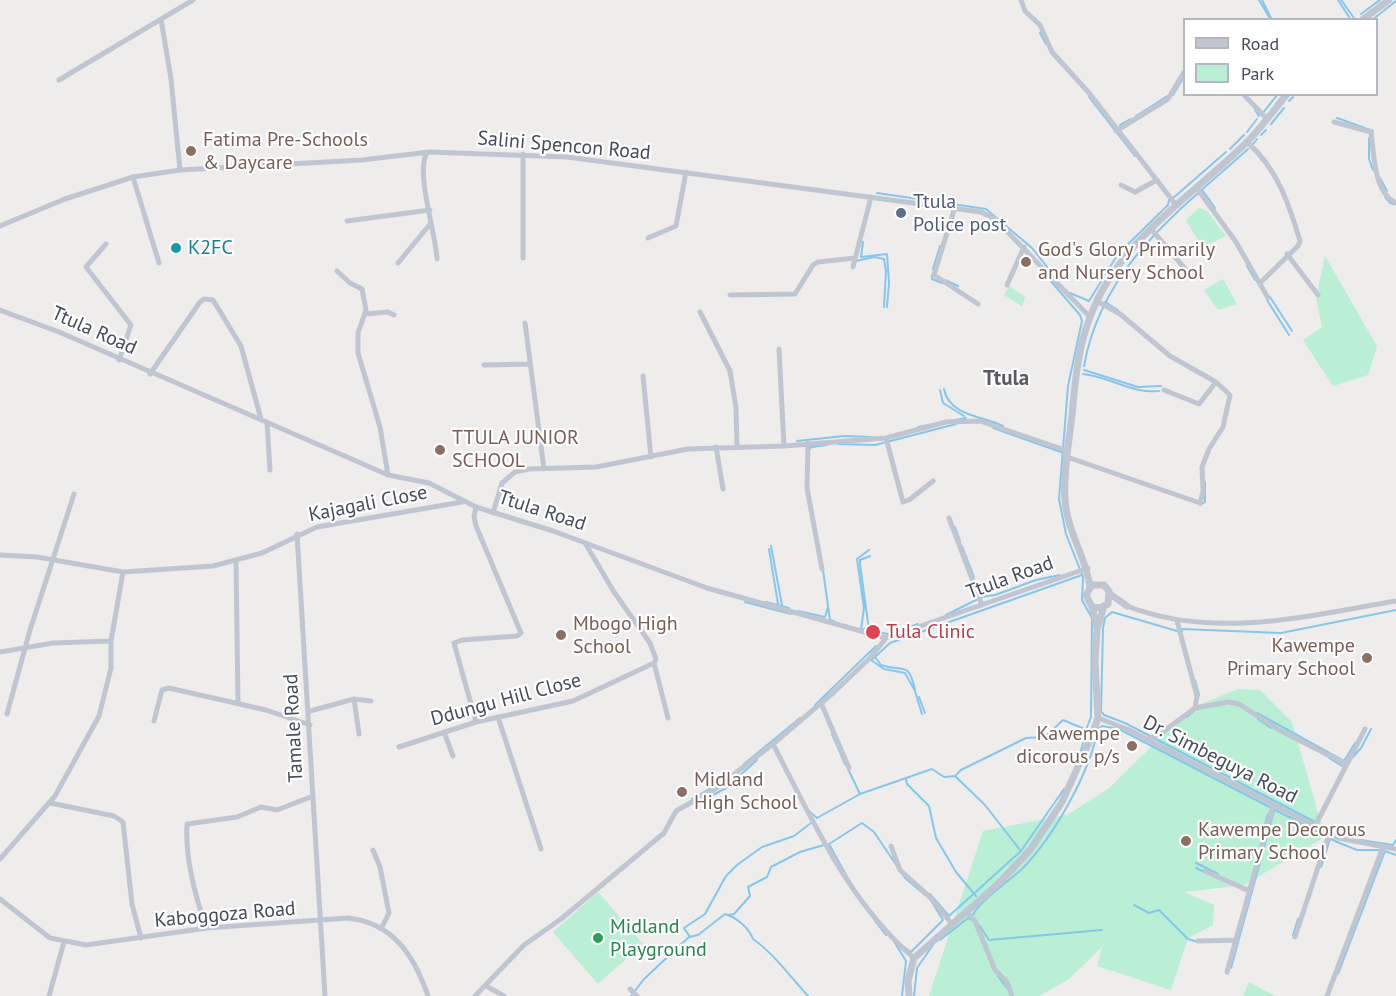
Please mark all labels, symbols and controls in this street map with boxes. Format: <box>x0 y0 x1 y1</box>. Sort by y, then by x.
legend <box>1183 18 1378 96</box>
text: Road <box>1241 32 1279 55</box>
text: Park <box>1241 62 1274 85</box>
street label: Salini Spencon Road <box>476 126 652 166</box>
place label: Fatima Pre-Schools & Daycare <box>203 128 368 175</box>
marker: Fatima Pre-Schools & Daycare <box>184 144 198 158</box>
place label: Ttula Police post <box>913 190 1006 237</box>
marker: Ttula Police post <box>894 206 908 220</box>
place label: K2FC <box>188 236 233 260</box>
place label: God's Glory Primarily and Nursery School <box>1038 238 1215 285</box>
marker: K2FC <box>169 241 183 255</box>
marker: God's Glory Primarily and Nursery School <box>1019 255 1033 269</box>
street label: Ttula Road <box>48 302 140 360</box>
district label: Ttula <box>983 366 1029 392</box>
place label: TTULA JUNIOR SCHOOL <box>452 426 579 473</box>
marker: TTULA JUNIOR SCHOOL <box>433 443 447 457</box>
street label: Kajagali Close <box>307 481 429 527</box>
street label: Ttula Road <box>495 486 589 536</box>
street label: Ttula Road <box>963 551 1057 605</box>
place label: Mbogo High School <box>573 612 678 659</box>
place label: Tula Clinic <box>886 620 975 644</box>
marker: Tula Clinic <box>864 623 882 641</box>
marker: Mbogo High School <box>554 628 568 642</box>
place label: Kawempe Primary School <box>1227 634 1355 681</box>
marker: Kawempe Primary School <box>1360 651 1374 665</box>
street label: Ddungu Hill Close <box>428 668 584 732</box>
street label: Tamale Road <box>279 673 309 783</box>
street label: Dr. Simbeguya Road <box>1139 711 1301 809</box>
place label: Kawempe dicorous p/s <box>1016 722 1120 769</box>
marker: Kawempe dicorous p/s <box>1125 739 1139 753</box>
place label: Midland High School <box>694 768 798 815</box>
marker: Midland High School <box>675 785 689 799</box>
place label: Kawempe Decorous Primary School <box>1198 818 1366 865</box>
marker: Kawempe Decorous Primary School <box>1179 834 1193 848</box>
street label: Kaboggoza Road <box>153 897 297 933</box>
place label: Midland Playground <box>610 915 707 962</box>
marker: Midland Playground <box>591 931 605 945</box>

